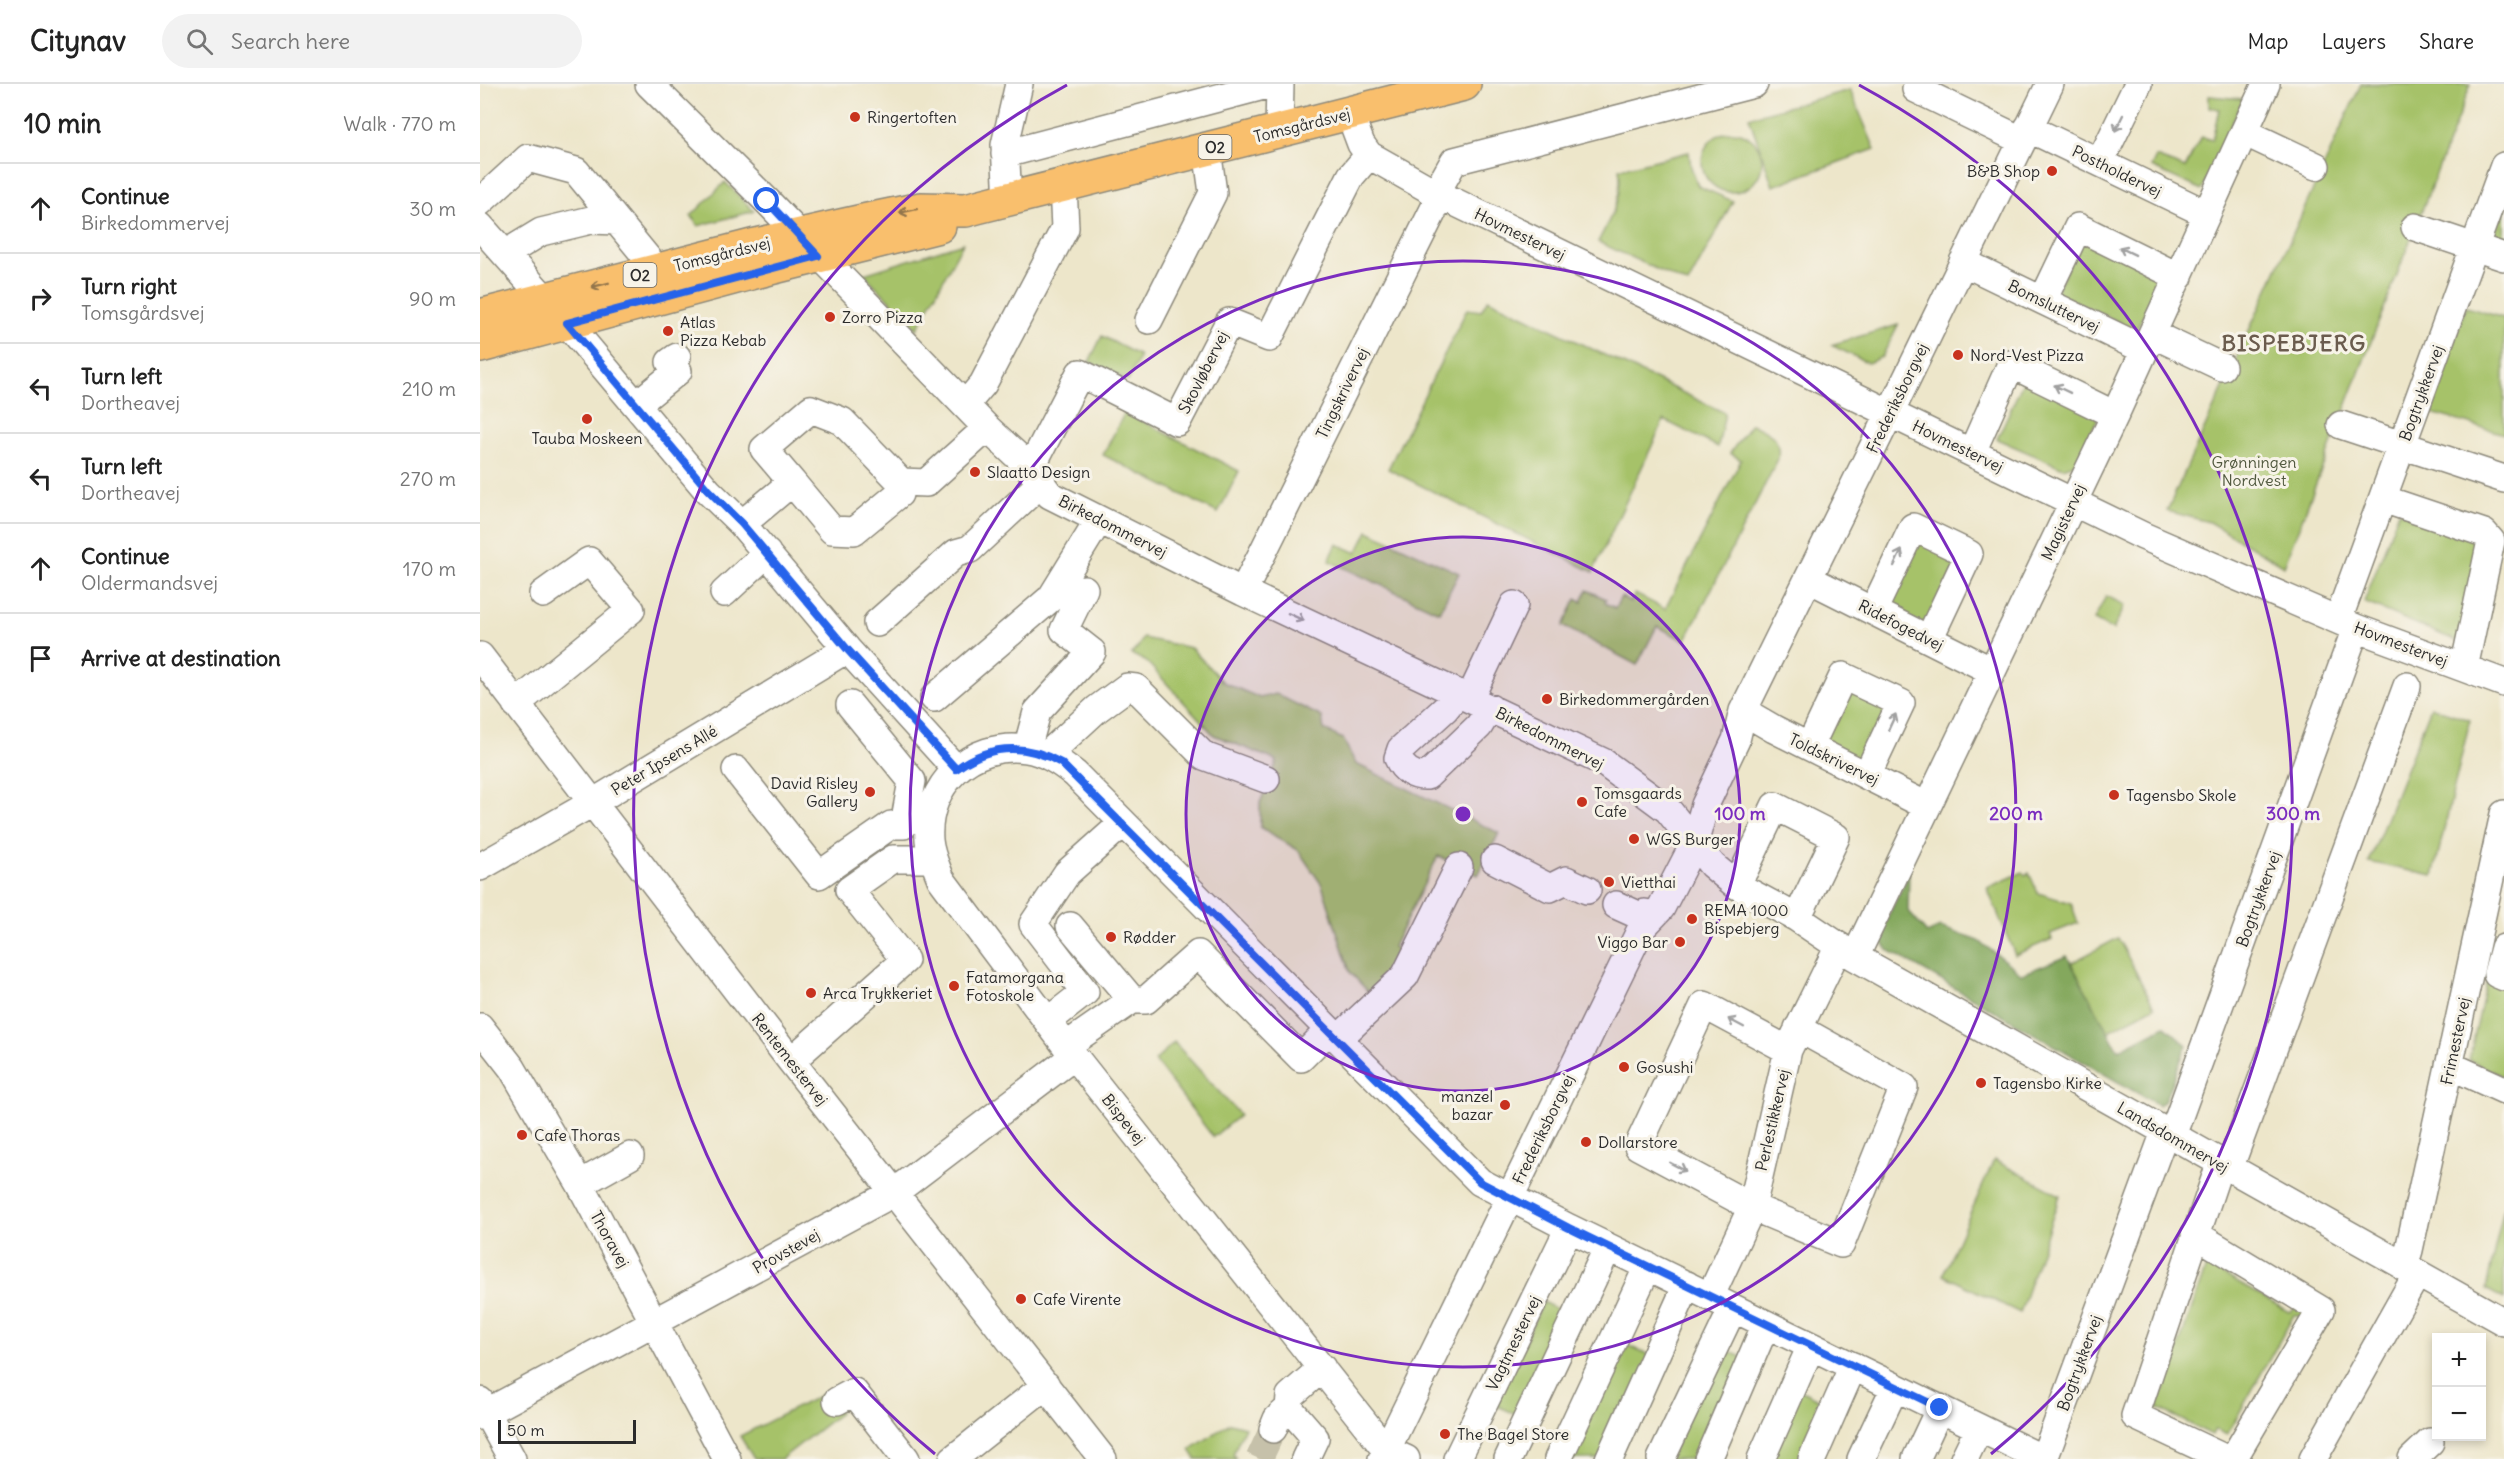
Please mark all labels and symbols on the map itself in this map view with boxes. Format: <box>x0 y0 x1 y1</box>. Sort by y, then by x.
street label: Tomsgårdsvej <box>1252 103 1352 147</box>
place label: Ringertoften <box>867 107 957 127</box>
marker: Ringertoften <box>848 110 862 124</box>
one-way arrow <box>2113 114 2125 132</box>
road number: O2 <box>1198 135 1232 159</box>
street label: Postholdervej <box>2069 141 2165 201</box>
place label: B&B Shop <box>1967 161 2040 181</box>
marker: B&B Shop <box>2045 164 2059 178</box>
route start <box>753 187 779 213</box>
street label: Hovmestervej <box>1471 203 1569 265</box>
one-way arrow <box>898 206 917 218</box>
street label: Tomsgårdsvej <box>672 232 772 276</box>
one-way arrow <box>2118 245 2136 256</box>
road number: O2 <box>624 263 656 287</box>
street label: Bomsluttervej <box>2005 275 2103 337</box>
one-way arrow <box>591 280 610 292</box>
place label: Zorro Pizza <box>842 307 923 327</box>
marker: Zorro Pizza <box>823 310 837 324</box>
place label: Atlas Pizza Kebab <box>680 312 766 350</box>
marker: Atlas Pizza Kebab <box>661 324 675 338</box>
street label: Skovløbervej <box>1174 327 1232 417</box>
district label: BISPEBJERG <box>2221 329 2367 357</box>
street label: Frederiksborgvej <box>1862 340 1932 456</box>
street label: Bogtrykkervej <box>2394 342 2448 444</box>
street label: Tingskrivervej <box>1311 344 1373 442</box>
place label: Nord-Vest Pizza <box>1970 345 2084 365</box>
marker: Nord-Vest Pizza <box>1951 348 1965 362</box>
one-way arrow <box>2054 383 2072 394</box>
marker: Tauba Moskeen <box>580 412 594 426</box>
street label: Hovmestervej <box>1909 415 2007 477</box>
place label: Tauba Moskeen <box>531 428 643 448</box>
park label: Grønningen Nordvest <box>2211 452 2297 490</box>
place label: Slaatto Design <box>987 462 1090 482</box>
marker: Slaatto Design <box>968 465 982 479</box>
street label: Magistervej <box>2037 481 2089 563</box>
street label: Birkedommervej <box>1056 490 1170 562</box>
one-way arrow <box>1893 549 1905 567</box>
street label: Ridefogedvej <box>1855 595 1947 655</box>
one-way arrow <box>1286 611 1304 623</box>
street label: Hovmestervej <box>2351 617 2451 671</box>
place label: Birkedommergården <box>1559 689 1709 709</box>
marker: Birkedommergården <box>1540 692 1554 706</box>
street label: Birkedommervej <box>1493 702 1607 774</box>
one-way arrow <box>1886 713 1898 731</box>
street label: Peter Ipsens Allé <box>607 720 721 800</box>
street label: Toldskrivervej <box>1786 729 1882 789</box>
place label: David Risley Gallery <box>771 773 858 811</box>
place label: Tomsgaards Cafe <box>1594 783 1682 821</box>
marker: David Risley Gallery <box>863 785 877 799</box>
place label: Tagensbo Skole <box>2126 785 2236 805</box>
marker: Tagensbo Skole <box>2107 788 2121 802</box>
marker: Tomsgaards Cafe <box>1575 795 1589 809</box>
text: 100 m <box>1715 802 1766 825</box>
text: 200 m <box>1989 802 2043 825</box>
text: 300 m <box>2266 802 2320 825</box>
centre of rings <box>1453 804 1473 824</box>
place label: WGS Burger <box>1646 829 1736 849</box>
marker: WGS Burger <box>1627 832 1641 846</box>
street label: Bogtrykkervej <box>2231 848 2285 950</box>
place label: Vietthai <box>1621 872 1676 892</box>
marker: Vietthai <box>1602 875 1616 889</box>
place label: REMA 1000 Bispebjerg <box>1704 900 1789 938</box>
marker: REMA 1000 Bispebjerg <box>1685 912 1699 926</box>
place label: Rødder <box>1123 927 1176 947</box>
marker: Rødder <box>1104 930 1118 944</box>
place label: Viggo Bar <box>1598 932 1668 952</box>
marker: Viggo Bar <box>1673 935 1687 949</box>
place label: Fatamorgana Fotoskole <box>966 967 1064 1005</box>
marker: Fatamorgana Fotoskole <box>947 979 961 993</box>
place label: Arca Trykkeriet <box>823 983 933 1003</box>
marker: Arca Trykkeriet <box>804 986 818 1000</box>
street label: Frimestervej <box>2436 996 2474 1086</box>
street label: Rentemestervej <box>748 1009 832 1109</box>
one-way arrow <box>1728 1017 1746 1028</box>
place label: Gosushi <box>1636 1057 1693 1077</box>
marker: Gosushi <box>1617 1060 1631 1074</box>
street label: Perlestikkervej <box>1751 1067 1793 1173</box>
street label: Frederiksborgvej <box>1508 1071 1578 1187</box>
place label: Tagensbo Kirke <box>1993 1073 2102 1093</box>
marker: Tagensbo Kirke <box>1974 1076 1988 1090</box>
place label: manzel bazar <box>1441 1086 1493 1124</box>
street label: Bispevej <box>1098 1090 1150 1148</box>
street label: Landsdommervej <box>2114 1097 2232 1177</box>
marker: manzel bazar <box>1498 1098 1512 1112</box>
place label: Cafe Thoras <box>534 1125 620 1145</box>
marker: Cafe Thoras <box>515 1128 529 1142</box>
place label: Dollarstore <box>1598 1132 1678 1152</box>
marker: Dollarstore <box>1579 1135 1593 1149</box>
one-way arrow <box>1669 1161 1686 1173</box>
street label: Thoravej <box>586 1207 634 1271</box>
street label: Provstevej <box>749 1224 823 1278</box>
place label: Cafe Virente <box>1033 1289 1121 1309</box>
marker: Cafe Virente <box>1014 1292 1028 1306</box>
street label: Vagtmestervej <box>1481 1292 1545 1394</box>
street label: Bogtrykkervej <box>2052 1312 2106 1414</box>
route end <box>1926 1394 1952 1420</box>
scale bar <box>498 1417 636 1444</box>
place label: The Bagel Store <box>1457 1424 1569 1444</box>
marker: The Bagel Store <box>1438 1427 1452 1441</box>

